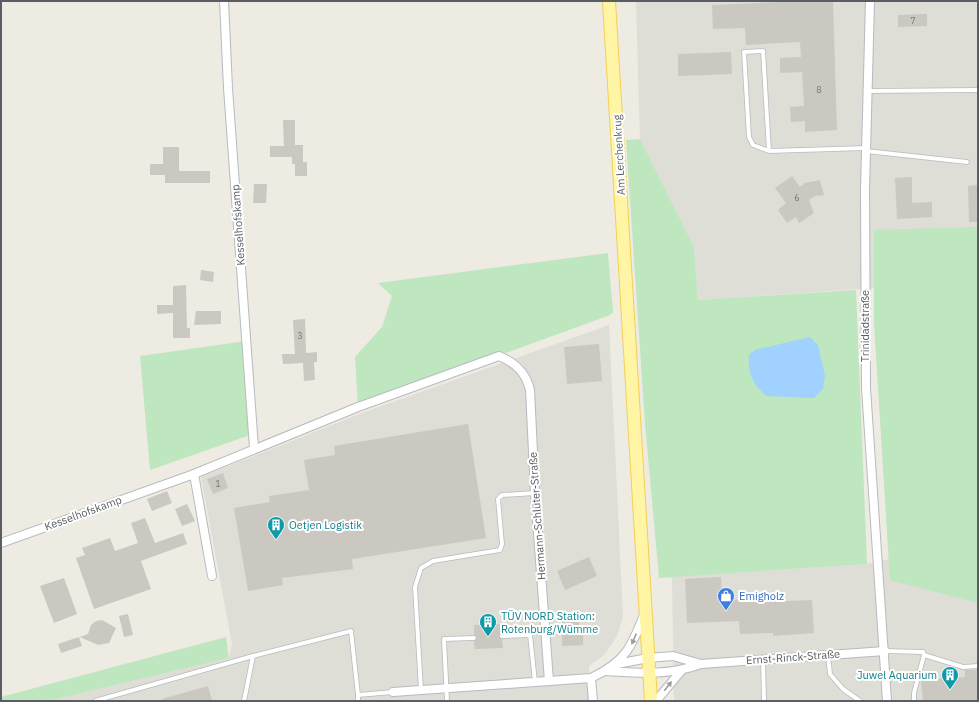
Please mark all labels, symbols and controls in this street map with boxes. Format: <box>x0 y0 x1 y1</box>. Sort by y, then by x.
house number: 7 <box>910 15 916 26</box>
house number: 8 <box>816 84 822 95</box>
street label: Am Lerchenkrug <box>610 114 628 196</box>
street label: Kesselhofskamp <box>228 184 248 266</box>
house number: 6 <box>794 192 800 203</box>
street label: Trinidadstraße <box>858 290 872 362</box>
house number: 3 <box>297 330 303 341</box>
street label: Hermann-Schlüter-Straße <box>526 451 548 581</box>
house number: 1 <box>215 478 221 489</box>
street label: Kesselhofskamp <box>42 493 124 533</box>
building icon: Oetjen Logistik <box>266 515 286 540</box>
place label: Oetjen Logistik <box>289 518 362 532</box>
shop icon: Emigholz <box>716 586 736 611</box>
place label: Emigholz <box>739 589 784 603</box>
place label: TÜV NORD Station: Rotenburg/Wümme <box>501 609 598 636</box>
building icon: TÜV NORD Station: Rotenburg/Wümme <box>478 612 498 637</box>
one-way arrow <box>631 634 637 645</box>
street label: Ernst-Rinck-Straße <box>746 647 840 667</box>
building icon: Juwel Aquarium <box>940 665 960 690</box>
place label: Juwel Aquarium <box>857 668 937 682</box>
one-way arrow <box>664 680 673 691</box>

